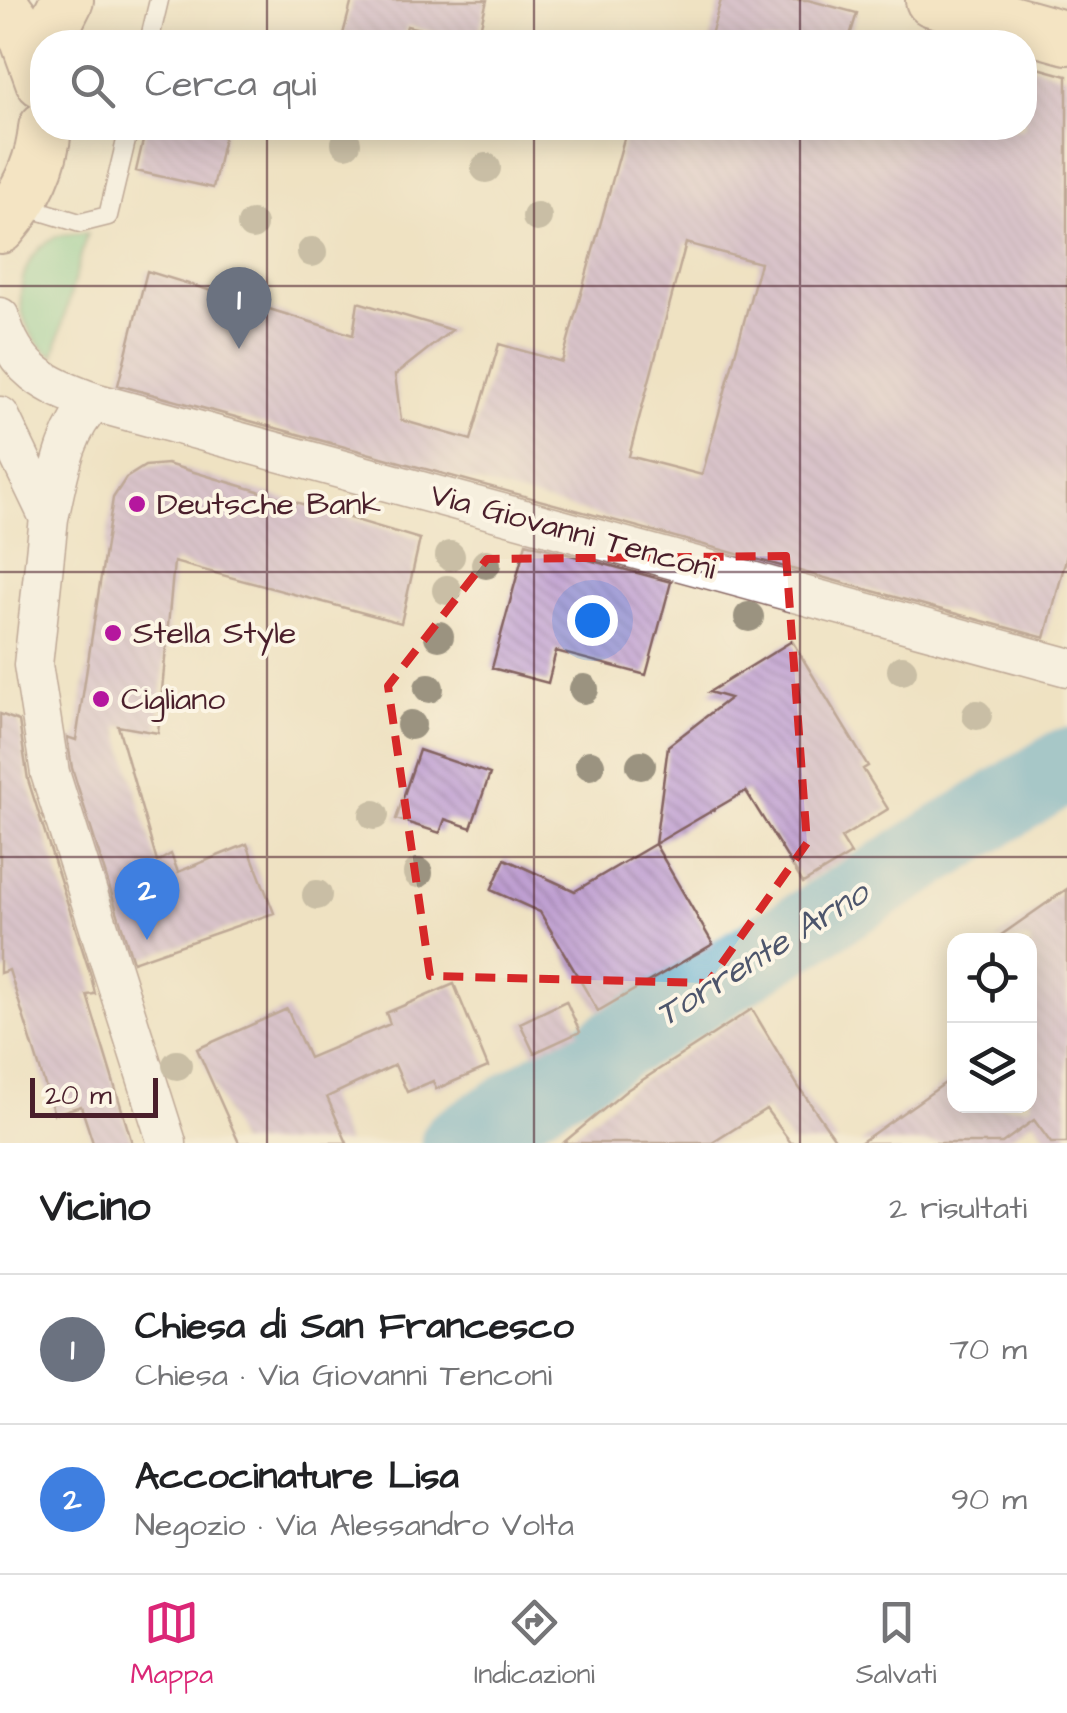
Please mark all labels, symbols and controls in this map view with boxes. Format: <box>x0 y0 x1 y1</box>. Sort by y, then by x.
search box <box>30 30 1037 140</box>
icon: search <box>65 58 120 113</box>
text: Cerca qui <box>145 59 317 111</box>
pin: 1 <box>206 266 272 349</box>
street label: Via Giovanni Tenconi <box>425 472 721 592</box>
place label: Deutsche Bank <box>157 482 382 527</box>
marker: Deutsche Bank <box>126 493 148 515</box>
your location <box>567 595 618 646</box>
place label: Stella Style <box>133 611 296 656</box>
marker: Stella Style <box>102 622 124 644</box>
place label: Cigliano <box>121 677 225 722</box>
marker: Cigliano <box>90 688 112 710</box>
pin: 2 <box>114 858 180 940</box>
water label: Torrente Arno <box>646 868 880 1039</box>
map controls <box>947 933 1037 1113</box>
button: locate <box>947 933 1037 1023</box>
button: layers <box>947 1023 1037 1113</box>
scale bar <box>30 1073 158 1118</box>
text: 20 m <box>45 1076 112 1115</box>
text: Vicino <box>40 1179 150 1237</box>
text: 2 risultati <box>889 1186 1027 1231</box>
text: Chiesa di San Francesco <box>135 1301 574 1353</box>
text: 1 <box>70 1327 75 1372</box>
text: 70 m <box>949 1327 1027 1372</box>
text: Chiesa · Via Giovanni Tenconi <box>135 1353 552 1398</box>
text: Accocinature Lisa <box>135 1451 459 1503</box>
text: 2 <box>63 1477 82 1522</box>
text: 90 m <box>951 1477 1027 1522</box>
text: Negozio · Via Alessandro Volta <box>135 1503 574 1548</box>
tab: Mappa <box>130 1595 213 1694</box>
tab: Indicazioni <box>474 1595 595 1694</box>
tab: Salvati <box>856 1595 937 1694</box>

